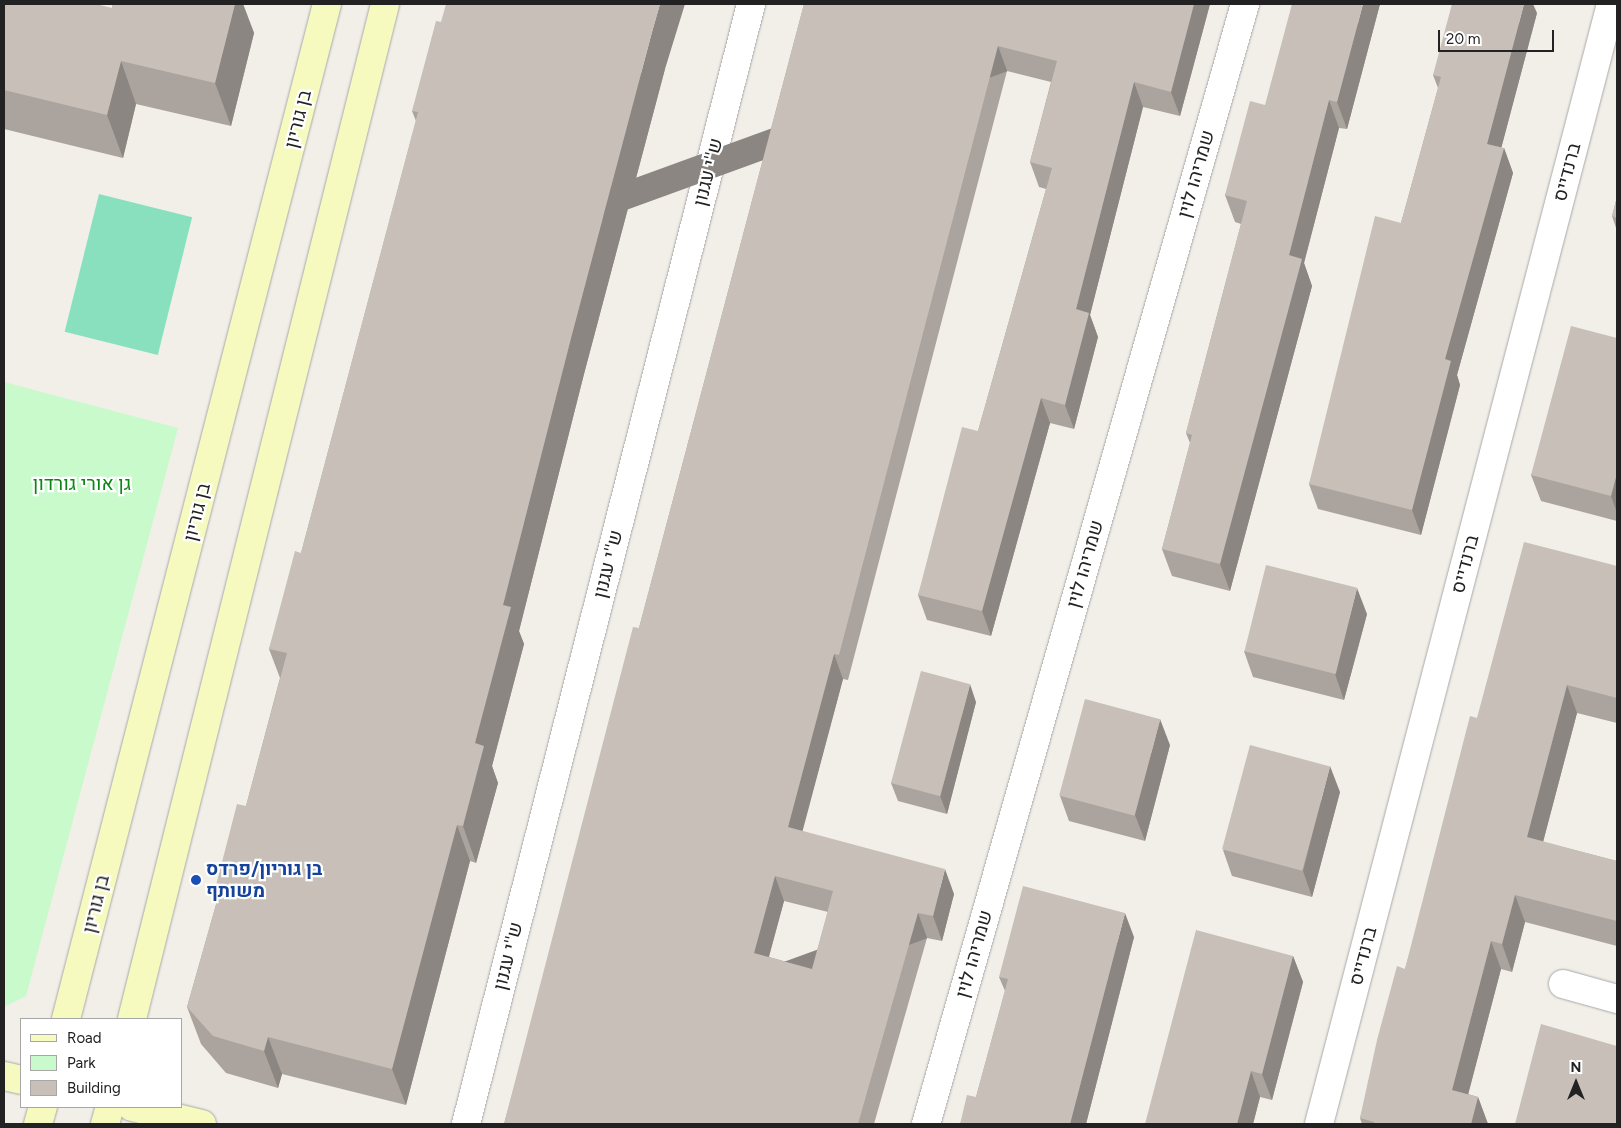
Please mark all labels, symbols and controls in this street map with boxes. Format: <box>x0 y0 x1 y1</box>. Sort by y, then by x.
scale bar <box>1441 20 1557 52</box>
text: 20 m <box>1446 30 1480 48</box>
street label: בן גוריון <box>280 88 316 150</box>
street label: שמריהו לוין <box>1173 127 1219 221</box>
street label: ש''י עגנון <box>689 136 727 208</box>
street label: ברנדייס <box>1548 140 1586 204</box>
park label: גן אורי גורדון <box>33 473 131 495</box>
street label: בן גוריון <box>179 481 215 543</box>
street label: שמריהו לוין <box>1062 517 1108 611</box>
street label: ש''י עגנון <box>589 528 627 600</box>
street label: ברנדייס <box>1446 532 1484 596</box>
place label: בן גוריון/פרדס משותף <box>206 858 322 902</box>
street label: בן גוריון <box>78 873 114 935</box>
marker: בן גוריון/פרדס משותף <box>190 874 202 886</box>
street label: שמריהו לוין <box>951 907 997 1001</box>
street label: ש''י עגנון <box>489 920 527 992</box>
street label: ברנדייס <box>1344 924 1382 988</box>
legend <box>20 1018 182 1108</box>
text: Road <box>67 1029 102 1047</box>
text: Park <box>67 1054 96 1072</box>
north arrow <box>1551 1058 1601 1108</box>
text: N <box>1571 1059 1581 1076</box>
text: Building <box>67 1079 121 1097</box>

